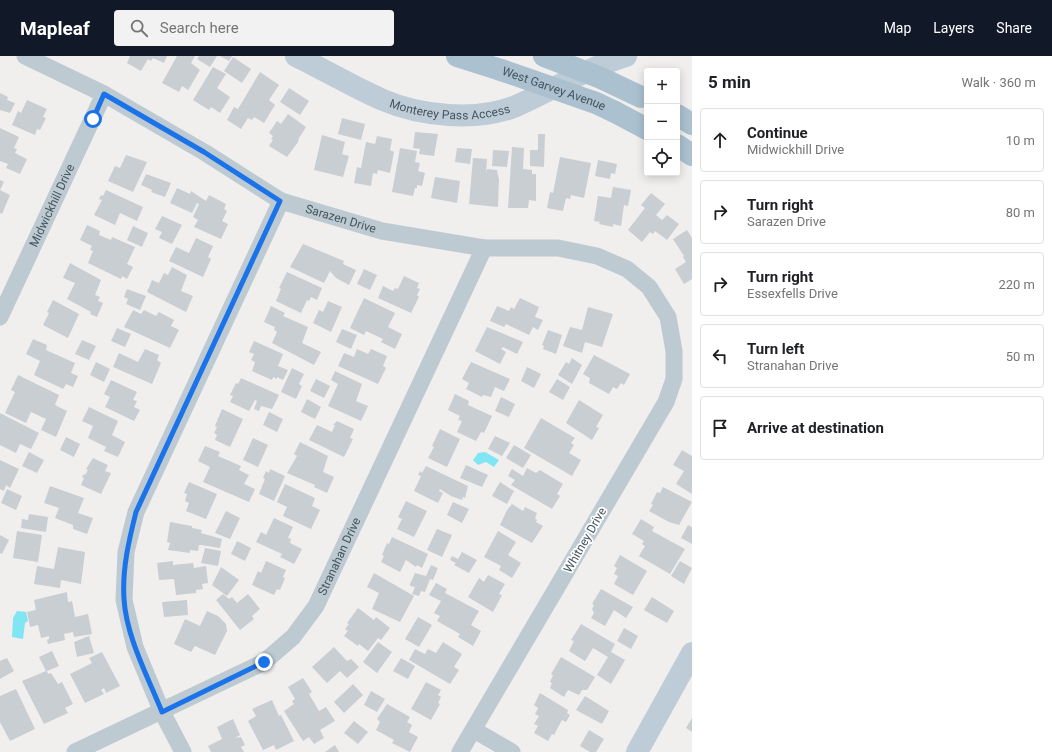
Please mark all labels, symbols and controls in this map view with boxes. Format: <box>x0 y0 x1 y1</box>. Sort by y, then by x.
search box <box>114 10 394 46</box>
text: Mapleaf <box>20 17 90 40</box>
icon: search <box>128 17 150 39</box>
text: Search here <box>160 19 239 37</box>
text: Map <box>884 20 911 36</box>
text: Layers <box>933 20 974 36</box>
text: Share <box>996 20 1032 36</box>
street label: West Garvey Avenue <box>500 64 608 114</box>
map controls <box>644 68 680 176</box>
button: + <box>644 68 680 104</box>
text: 5 min <box>708 72 751 92</box>
text: Walk · 360 m <box>961 75 1036 90</box>
street label: Monterey Pass Access <box>388 96 512 122</box>
button: − <box>644 104 680 140</box>
route start <box>84 110 102 128</box>
text: Continue <box>747 124 808 142</box>
icon: ahead <box>709 129 731 151</box>
text: 10 m <box>1006 133 1035 148</box>
button: locate <box>644 140 680 176</box>
text: Midwickhill Drive <box>747 142 844 157</box>
street label: Midwickhill Drive <box>27 162 77 249</box>
text: Turn right <box>747 196 813 214</box>
icon: right <box>709 201 731 223</box>
street label: Sarazen Drive <box>304 202 378 236</box>
text: 80 m <box>1006 205 1035 220</box>
text: Sarazen Drive <box>747 214 826 229</box>
text: Turn right <box>747 268 813 286</box>
icon: right <box>709 273 731 295</box>
text: 220 m <box>998 277 1035 292</box>
text: Essexfells Drive <box>747 286 838 301</box>
text: Turn left <box>747 340 804 358</box>
icon: left <box>709 345 731 367</box>
text: 50 m <box>1006 349 1035 364</box>
text: Stranahan Drive <box>747 358 838 373</box>
icon: arrive <box>709 417 731 439</box>
text: Arrive at destination <box>747 419 884 437</box>
street label: Whitney Drive <box>561 505 609 575</box>
street label: Stranahan Drive <box>315 515 364 598</box>
route end <box>255 653 273 671</box>

